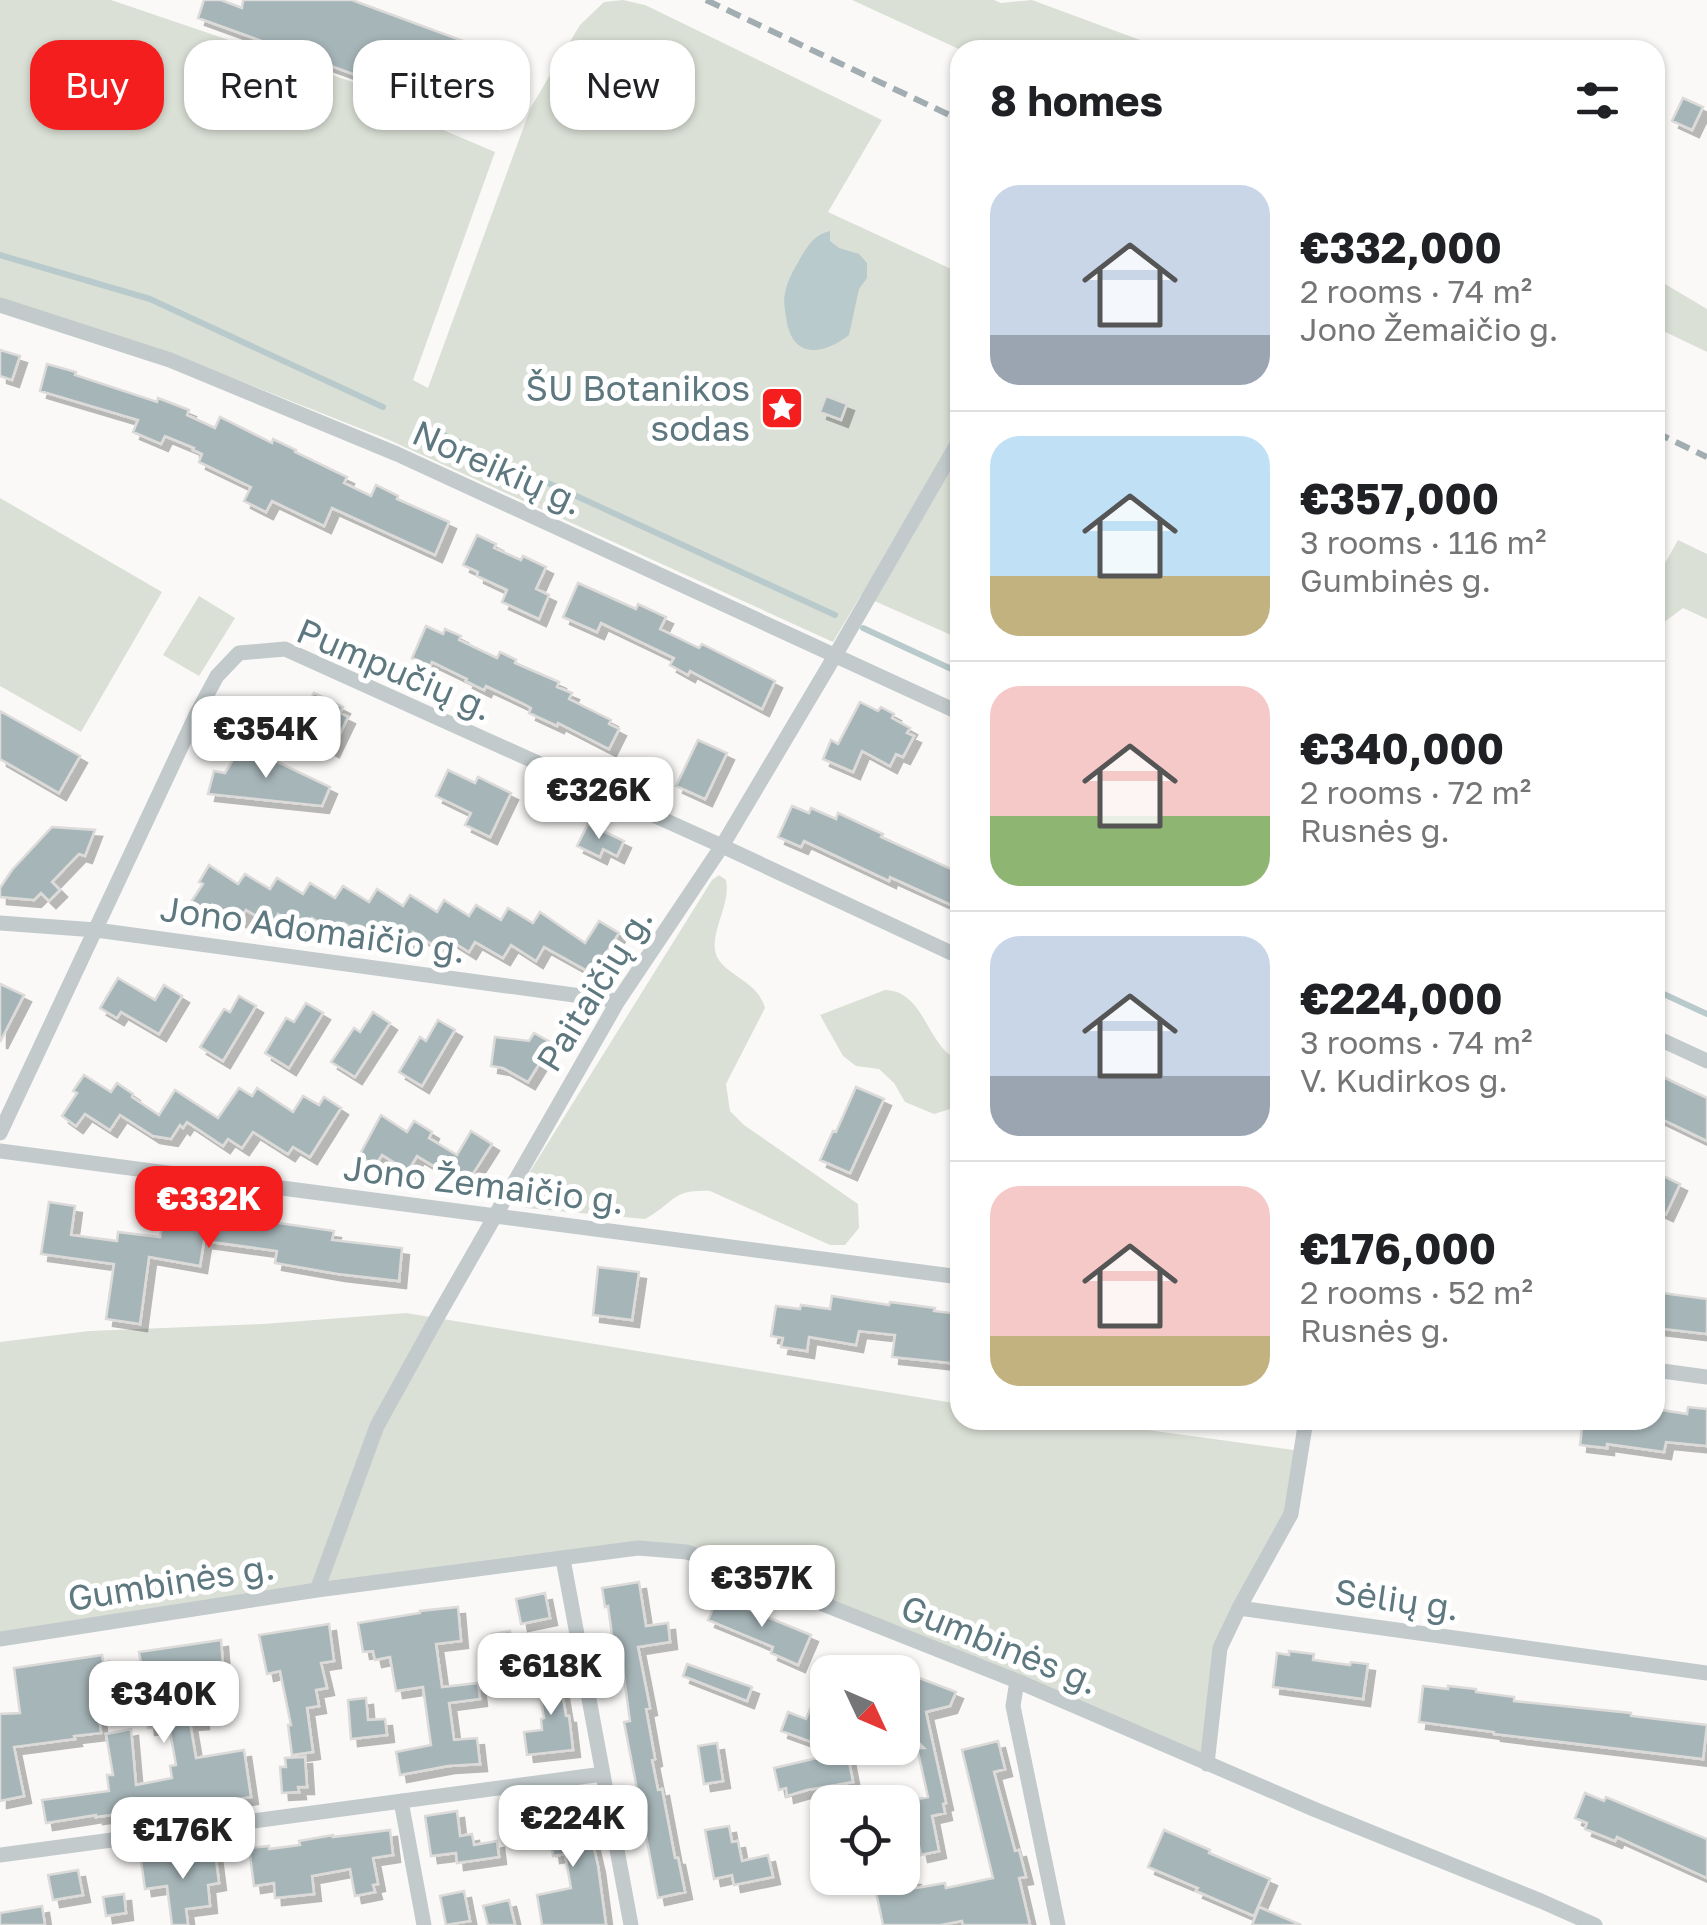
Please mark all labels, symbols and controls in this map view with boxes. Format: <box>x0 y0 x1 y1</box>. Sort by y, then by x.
chip: Buy <box>30 40 164 130</box>
chip: Rent <box>184 40 333 130</box>
chip: Filters <box>353 40 530 130</box>
chip: New <box>550 40 695 130</box>
icon: filters <box>1570 73 1625 128</box>
text: 8 homes <box>990 75 1163 125</box>
text: €332,000 <box>1300 222 1502 272</box>
icon: home <box>1070 225 1190 345</box>
text: 2 rooms · 74 m² <box>1300 272 1532 310</box>
text: Jono Žemaičio g. <box>1300 310 1558 348</box>
place label: ŠU Botanikos sodas <box>526 367 750 449</box>
place icon: ŠU Botanikos sodas <box>759 385 805 431</box>
street label: Noreikių g. <box>406 411 590 523</box>
text: €357,000 <box>1300 473 1499 523</box>
icon: home <box>1070 476 1190 596</box>
text: 3 rooms · 116 m² <box>1300 523 1546 561</box>
text: Gumbinės g. <box>1300 561 1491 599</box>
street label: Pumpučių g. <box>291 609 499 729</box>
pin: €354K <box>196 696 336 781</box>
text: €354K <box>214 709 318 747</box>
text: €340,000 <box>1300 723 1504 773</box>
icon: home <box>1070 726 1190 846</box>
pin: €326K <box>529 757 669 842</box>
text: €326K <box>546 770 652 808</box>
text: 2 rooms · 72 m² <box>1300 773 1531 811</box>
text: Rusnės g. <box>1300 811 1450 849</box>
street label: Jono Adomaičio g. <box>158 887 468 971</box>
street label: Paitaičių g. <box>527 899 661 1079</box>
text: €224,000 <box>1300 973 1502 1023</box>
icon: home <box>1070 976 1190 1096</box>
text: 3 rooms · 74 m² <box>1300 1023 1532 1061</box>
text: V. Kudirkos g. <box>1300 1061 1508 1099</box>
street label: Jono Žemaičio g. <box>341 1146 627 1222</box>
pin: €332K <box>139 1166 279 1251</box>
text: €332K <box>157 1179 261 1217</box>
text: €176,000 <box>1300 1223 1496 1273</box>
icon: home <box>1070 1226 1190 1346</box>
text: 2 rooms · 52 m² <box>1300 1273 1533 1311</box>
text: Rusnės g. <box>1300 1311 1450 1349</box>
street label: Gumbinės g. <box>65 1545 277 1619</box>
pin: €357K <box>692 1545 832 1630</box>
text: €357K <box>711 1558 813 1596</box>
street label: Sėlių g. <box>1332 1569 1462 1629</box>
street label: Gumbinės g. <box>895 1585 1105 1703</box>
pin: €618K <box>481 1633 621 1718</box>
text: €618K <box>499 1646 603 1684</box>
north arrow <box>810 1655 920 1765</box>
map controls <box>810 1655 920 1895</box>
pin: €340K <box>94 1661 234 1746</box>
text: €340K <box>111 1674 217 1712</box>
pin: €224K <box>503 1785 643 1870</box>
button: locate <box>810 1785 920 1895</box>
pin: €176K <box>113 1797 253 1882</box>
text: €224K <box>521 1798 625 1836</box>
text: €176K <box>133 1810 233 1848</box>

